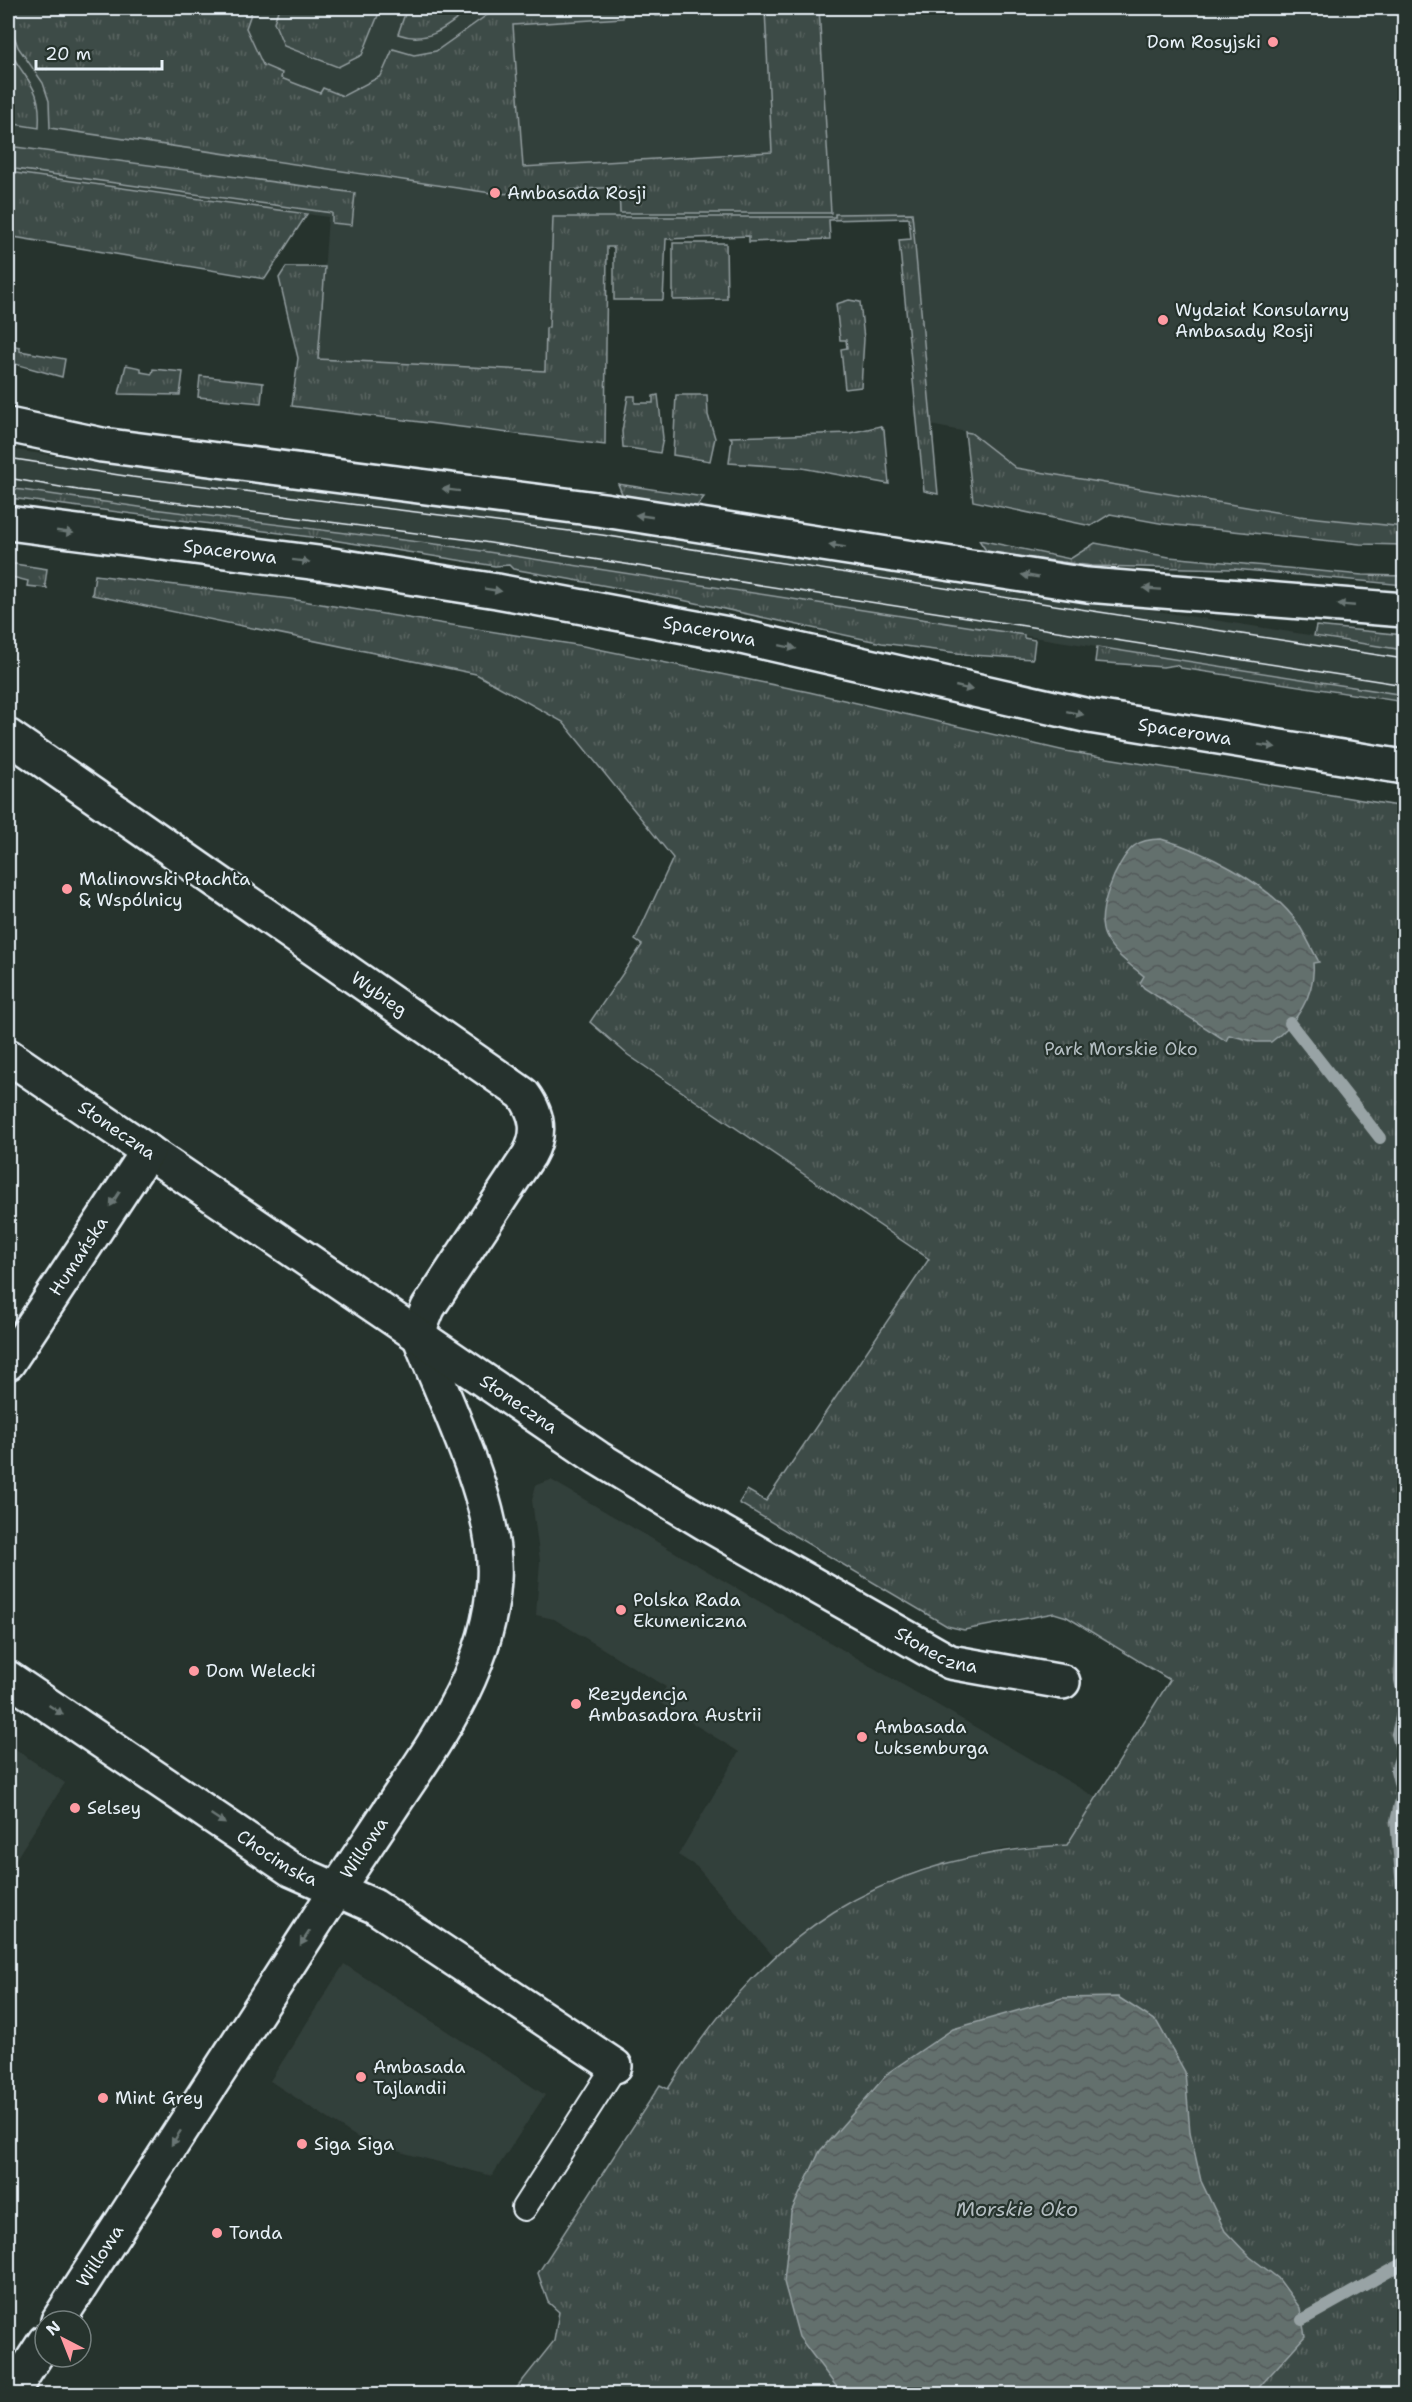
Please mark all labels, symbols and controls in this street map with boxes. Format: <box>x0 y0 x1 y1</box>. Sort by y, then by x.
place label: Dom Rosyjski <box>1147 30 1261 54</box>
scale bar <box>36 33 162 71</box>
marker: Dom Rosyjski <box>1266 35 1280 49</box>
text: 20 m <box>45 42 91 66</box>
place label: Ambasada Rosji <box>507 181 647 205</box>
marker: Ambasada Rosji <box>488 186 502 200</box>
place label: Wydział Konsularny Ambasady Rosji <box>1175 298 1349 343</box>
marker: Wydział Konsularny Ambasady Rosji <box>1156 313 1170 327</box>
one-way arrow <box>441 485 460 495</box>
one-way arrow <box>635 512 654 521</box>
one-way arrow <box>56 527 75 536</box>
street label: Spacerowa <box>182 534 278 570</box>
one-way arrow <box>827 542 846 551</box>
one-way arrow <box>291 556 310 566</box>
one-way arrow <box>1020 571 1039 580</box>
one-way arrow <box>1142 585 1161 594</box>
one-way arrow <box>484 586 503 595</box>
one-way arrow <box>1337 600 1356 610</box>
street label: Spacerowa <box>661 610 758 652</box>
one-way arrow <box>779 643 798 652</box>
one-way arrow <box>955 684 973 694</box>
one-way arrow <box>1066 709 1085 718</box>
street label: Spacerowa <box>1136 712 1233 751</box>
one-way arrow <box>1258 741 1277 750</box>
place label: Malinowski Płachta & Wspólnicy <box>79 867 251 912</box>
marker: Malinowski Płachta & Wspólnicy <box>60 882 74 896</box>
street label: Wybieg <box>346 966 412 1022</box>
park label: Park Morskie Oko <box>1044 1037 1198 1061</box>
street label: Słoneczna <box>73 1095 161 1165</box>
one-way arrow <box>110 1191 121 1208</box>
street label: Humańska <box>44 1212 114 1301</box>
street label: Słoneczna <box>475 1369 562 1439</box>
place label: Polska Rada Ekumeniczna <box>633 1588 747 1633</box>
marker: Polska Rada Ekumeniczna <box>614 1603 628 1617</box>
street label: Słoneczna <box>891 1621 980 1679</box>
place label: Dom Welecki <box>206 1659 316 1683</box>
marker: Dom Welecki <box>187 1664 201 1678</box>
place label: Rezydencja Ambasadora Austrii <box>588 1682 762 1727</box>
marker: Rezydencja Ambasadora Austrii <box>569 1697 583 1711</box>
one-way arrow <box>48 1705 64 1716</box>
place label: Ambasada Luksemburga <box>874 1715 988 1760</box>
marker: Ambasada Luksemburga <box>855 1730 869 1744</box>
place label: Selsey <box>87 1796 141 1820</box>
marker: Selsey <box>68 1801 82 1815</box>
street label: Willowa <box>334 1812 394 1884</box>
one-way arrow <box>209 1813 225 1825</box>
street label: Chocimska <box>232 1824 321 1892</box>
one-way arrow <box>299 1930 310 1947</box>
place label: Ambasada Tajlandii <box>373 2055 465 2100</box>
marker: Ambasada Tajlandii <box>354 2070 368 2084</box>
place label: Mint Grey <box>115 2086 203 2110</box>
marker: Mint Grey <box>96 2091 110 2105</box>
one-way arrow <box>171 2129 182 2146</box>
place label: Siga Siga <box>314 2132 394 2156</box>
marker: Siga Siga <box>295 2137 309 2151</box>
water label: Morskie Oko <box>956 2196 1078 2222</box>
street label: Willowa <box>71 2220 129 2292</box>
place label: Tonda <box>229 2221 282 2245</box>
marker: Tonda <box>210 2226 224 2240</box>
north arrow <box>33 2309 93 2369</box>
text: N <box>42 2316 65 2340</box>

